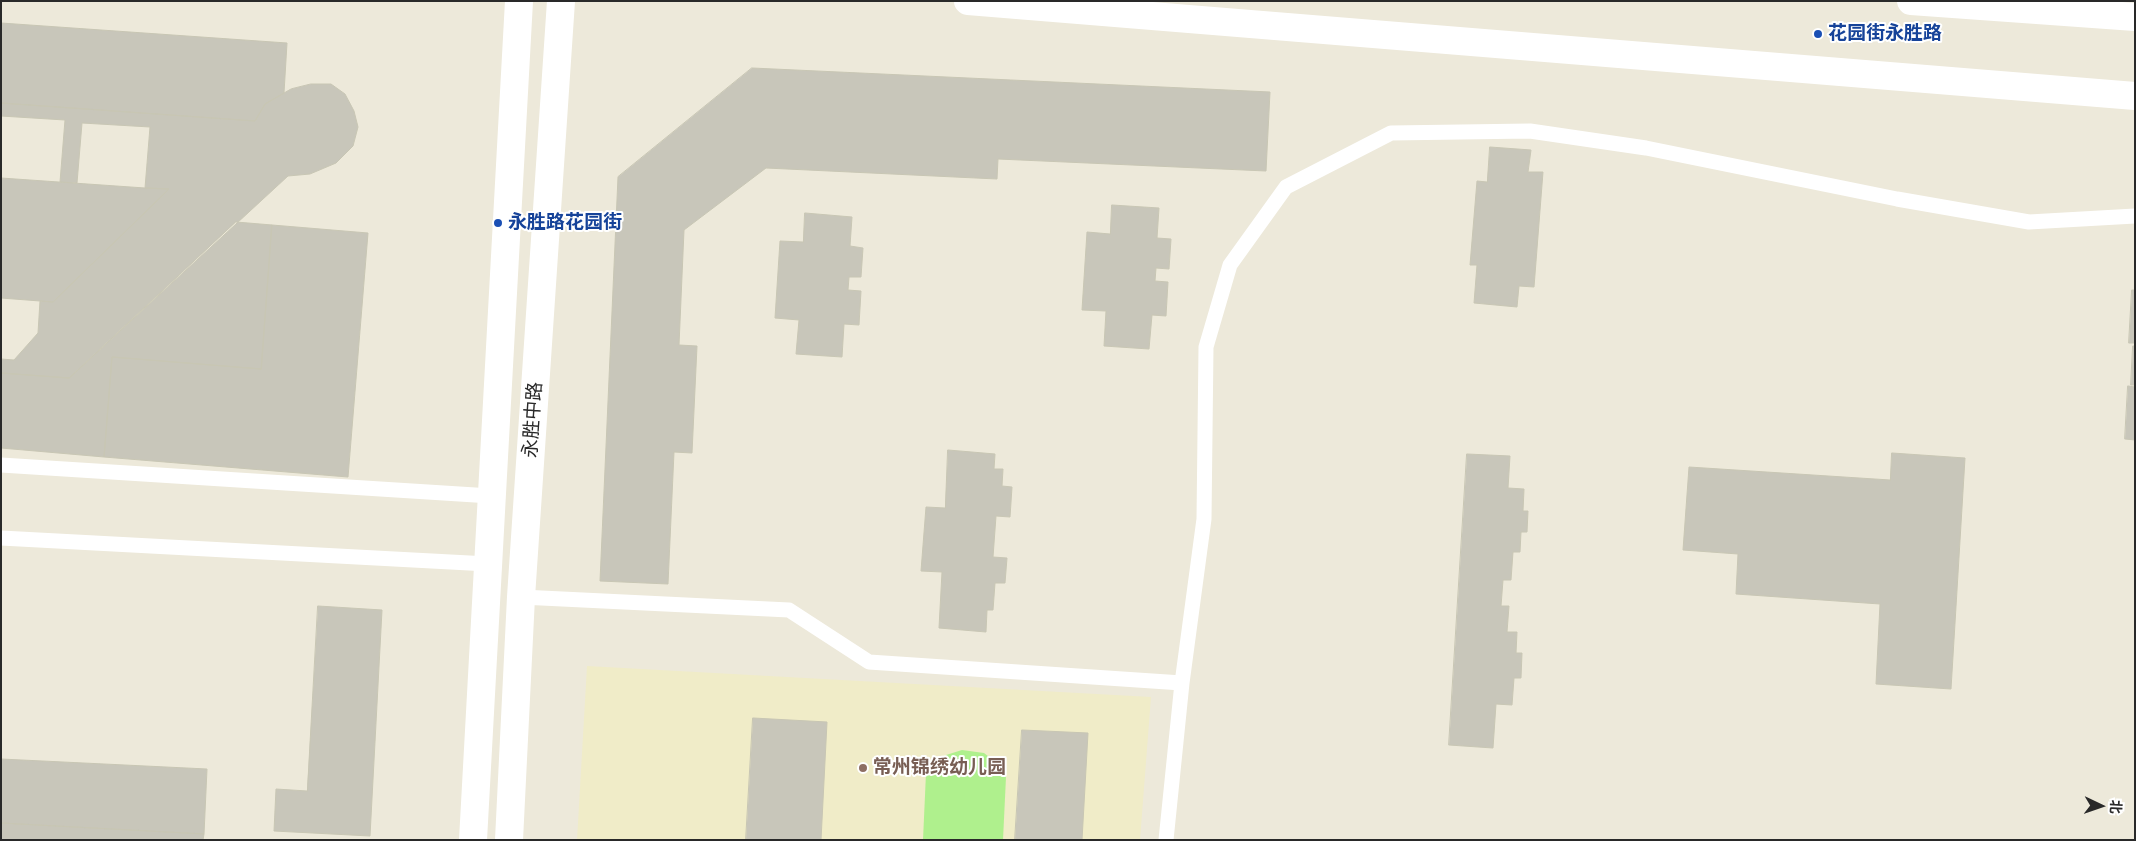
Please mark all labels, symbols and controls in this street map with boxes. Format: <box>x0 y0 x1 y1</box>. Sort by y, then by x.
place label: 花园街永胜路 <box>1828 23 1942 45</box>
marker: 花园街永胜路 <box>1812 28 1824 40</box>
place label: 永胜路花园街 <box>508 212 622 234</box>
marker: 永胜路花园街 <box>492 217 504 229</box>
street label: 永胜中路 <box>520 381 548 459</box>
place label: 常州锦绣幼儿园 <box>873 757 1006 779</box>
marker: 常州锦绣幼儿园 <box>857 762 869 774</box>
north arrow <box>2076 781 2126 831</box>
text: 北 <box>2106 799 2126 814</box>

